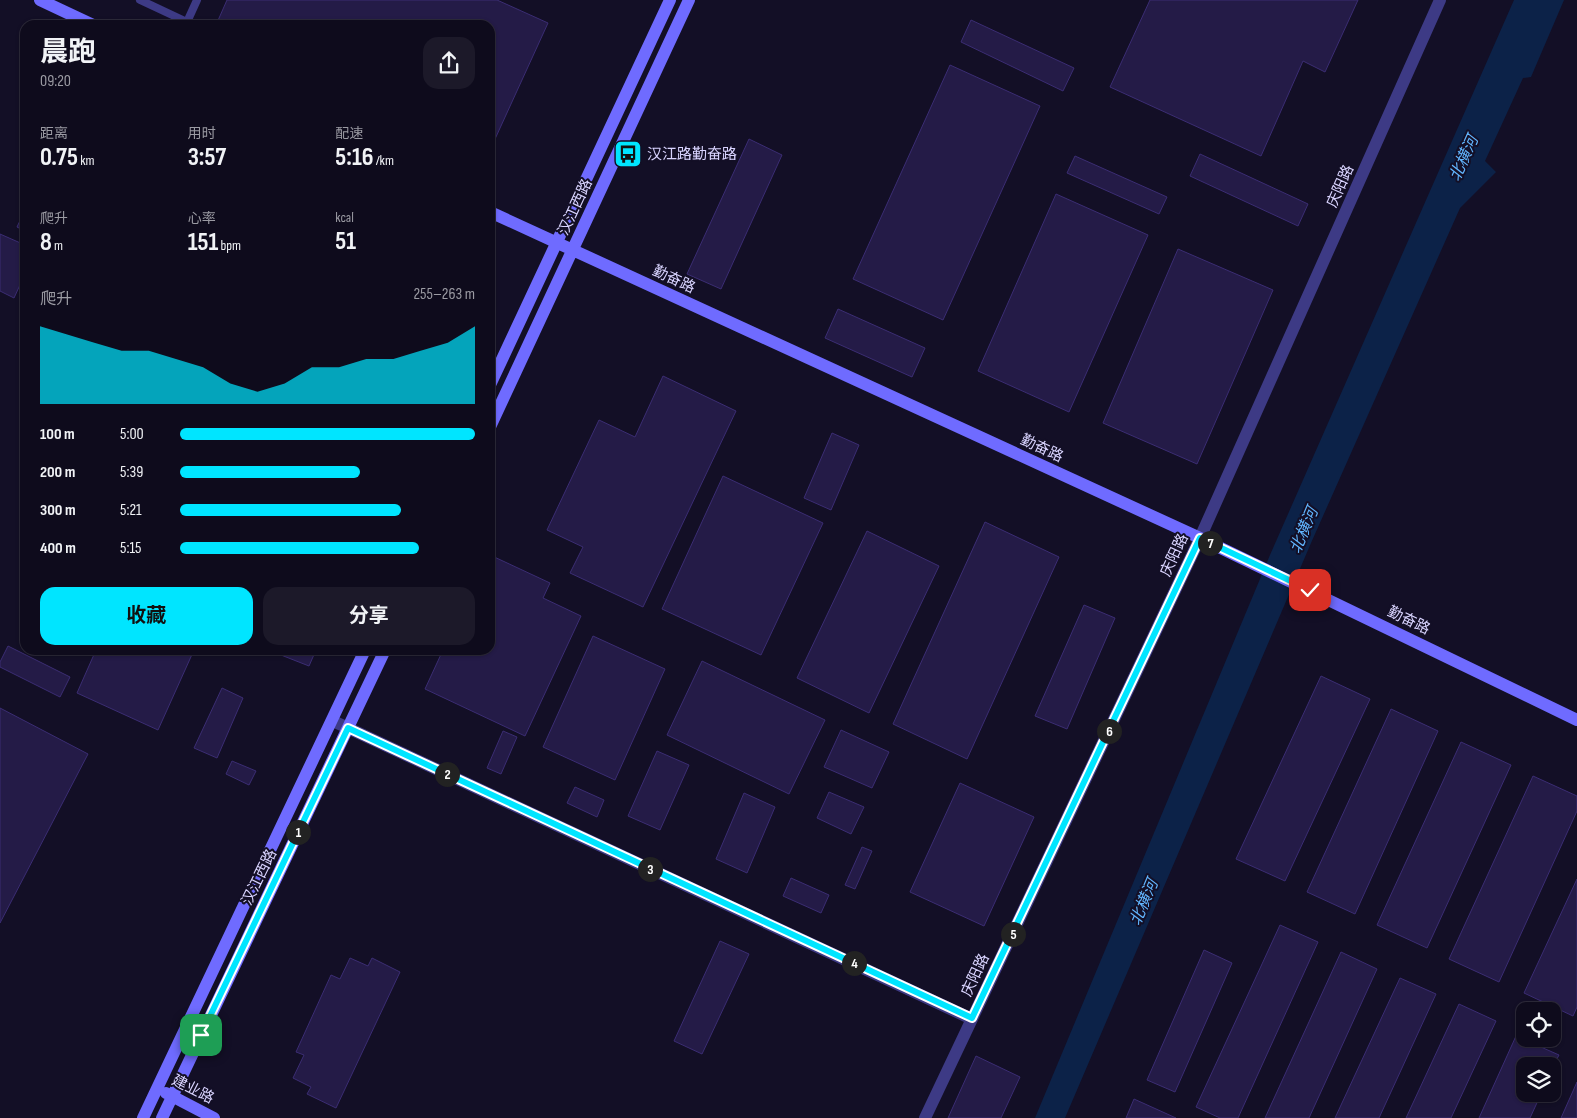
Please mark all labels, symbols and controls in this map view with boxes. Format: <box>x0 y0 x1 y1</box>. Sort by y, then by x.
text: 晨跑 <box>40 36 96 69</box>
button: share <box>423 37 475 89</box>
text: 09:20 <box>40 72 71 91</box>
text: 距离 <box>40 125 68 142</box>
text: 用时 <box>188 125 216 142</box>
text: 配速 <box>335 125 363 142</box>
water label: 北横河 <box>1446 130 1484 184</box>
bus stop icon: 汉江路勤奋路 <box>613 139 643 169</box>
text: 0.75 <box>40 142 78 173</box>
text: 3:57 <box>188 142 226 173</box>
text: 5:16 <box>335 142 373 173</box>
place label: 汉江路勤奋路 <box>647 145 737 164</box>
text: km <box>78 152 95 169</box>
text: /km <box>373 152 394 169</box>
street label: 庆阳路 <box>1323 162 1358 211</box>
street label: 汉江西路 <box>554 176 597 238</box>
text: kcal <box>335 209 354 226</box>
text: 爬升 <box>40 210 68 227</box>
text: 心率 <box>188 210 216 227</box>
text: 51 <box>335 226 356 257</box>
text: 8 <box>40 227 52 258</box>
text: 151 <box>188 227 218 258</box>
text: m <box>52 237 63 254</box>
text: bpm <box>218 237 241 254</box>
street label: 勤奋路 <box>649 261 698 298</box>
text: 255–263 m <box>414 285 475 304</box>
text: 爬升 <box>40 290 72 309</box>
text: 100 m <box>40 425 75 444</box>
text: 5:00 <box>120 425 144 444</box>
street label: 勤奋路 <box>1017 430 1066 467</box>
text: 200 m <box>40 463 75 482</box>
text: 5:39 <box>120 463 143 482</box>
text: 300 m <box>40 501 76 520</box>
text: 5:21 <box>120 501 142 520</box>
water label: 北横河 <box>1286 502 1324 556</box>
pin: 7 <box>1198 530 1222 556</box>
street label: 庆阳路 <box>1156 531 1193 580</box>
text: 7 <box>1207 535 1214 552</box>
text: 400 m <box>40 539 76 558</box>
text: 5:15 <box>120 539 141 558</box>
pin <box>1289 569 1331 611</box>
icon: check <box>1296 576 1324 604</box>
button: 收藏 <box>40 587 253 645</box>
button: 分享 <box>263 587 475 645</box>
street label: 勤奋路 <box>1384 602 1433 639</box>
pin: 6 <box>1096 718 1122 744</box>
text: 6 <box>1106 723 1113 740</box>
pin: 2 <box>434 762 460 786</box>
text: 2 <box>444 766 451 783</box>
pin: 1 <box>286 820 310 844</box>
text: 1 <box>296 824 301 841</box>
street label: 汉江西路 <box>238 846 281 908</box>
pin: 3 <box>638 856 662 882</box>
text: 3 <box>647 861 654 878</box>
water label: 北横河 <box>1126 874 1164 928</box>
pin: 5 <box>1000 922 1026 946</box>
text: 5 <box>1010 926 1017 943</box>
pin: 4 <box>842 950 866 976</box>
street label: 庆阳路 <box>957 951 994 1000</box>
text: 4 <box>851 955 858 972</box>
map controls <box>1516 1002 1561 1102</box>
button: locate <box>1516 1002 1561 1047</box>
pin <box>180 1014 222 1056</box>
icon: arrive <box>187 1021 215 1049</box>
button: layers <box>1516 1057 1561 1102</box>
street label: 建业路 <box>168 1071 217 1108</box>

